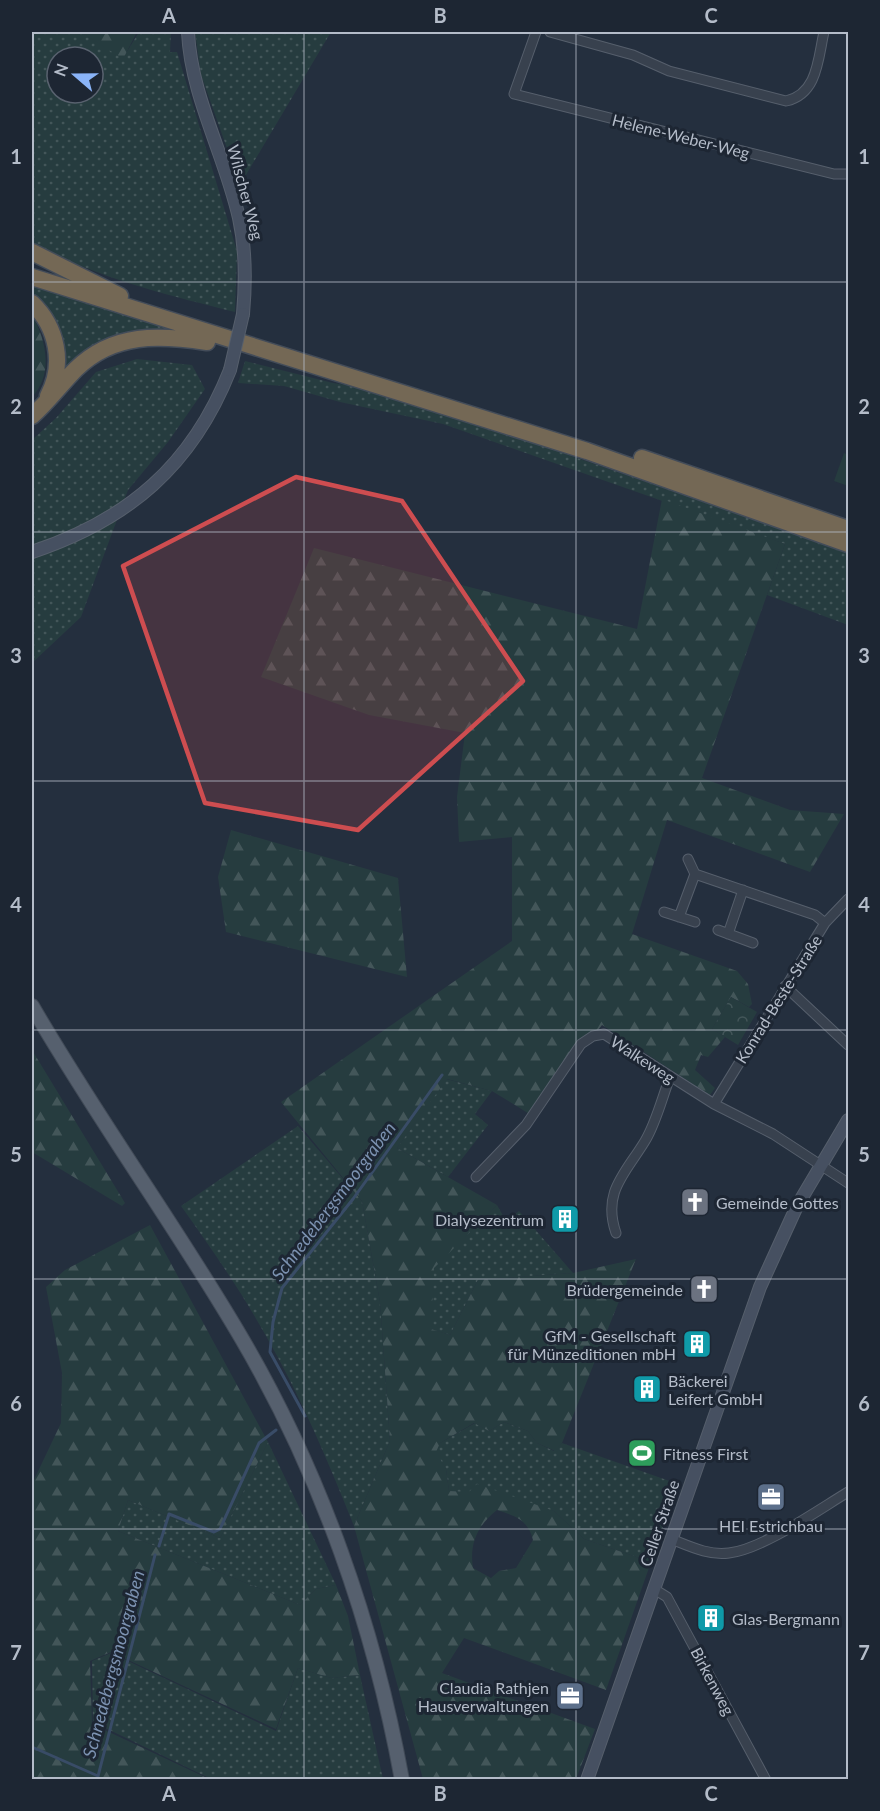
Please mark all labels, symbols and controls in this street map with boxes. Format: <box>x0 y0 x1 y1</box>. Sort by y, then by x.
text: A <box>161 3 176 27</box>
text: B <box>433 3 447 27</box>
text: C <box>704 3 718 27</box>
north arrow <box>45 45 105 105</box>
text: N <box>49 61 71 79</box>
street label: Helene-Weber-Weg <box>610 110 752 162</box>
street label: Wilscher Weg <box>224 142 268 242</box>
text: 1 <box>10 144 22 168</box>
text: 1 <box>858 144 870 168</box>
text: 2 <box>10 394 22 418</box>
text: 2 <box>858 394 870 418</box>
text: 3 <box>10 643 22 667</box>
text: 3 <box>858 643 870 667</box>
text: 4 <box>10 892 22 916</box>
text: 4 <box>858 892 870 916</box>
street label: Konrad-Beste-Straße <box>731 931 825 1067</box>
street label: Walkeweg <box>607 1031 679 1087</box>
water label: Schnedebergsmoorgraben <box>266 1117 400 1285</box>
text: 5 <box>10 1142 22 1166</box>
text: 5 <box>858 1142 870 1166</box>
church icon: Gemeinde Gottes <box>679 1186 711 1218</box>
place label: Gemeinde Gottes <box>716 1193 839 1212</box>
building icon: Dialysezentrum <box>549 1203 581 1235</box>
place label: Dialysezentrum <box>435 1210 544 1229</box>
church icon: Brüdergemeinde <box>688 1273 720 1305</box>
place label: Brüdergemeinde <box>567 1280 683 1299</box>
place label: GfM - Gesellschaft für Münzeditionen mbH <box>508 1326 676 1363</box>
building icon: GfM - Gesellschaft für Münzeditionen mbH <box>681 1328 713 1360</box>
place label: Bäckerei Leifert GmbH <box>668 1371 763 1408</box>
building icon: Bäckerei Leifert GmbH <box>631 1373 663 1405</box>
text: 6 <box>10 1391 22 1415</box>
text: 6 <box>858 1391 870 1415</box>
sports icon: Fitness First <box>626 1437 658 1469</box>
place label: Fitness First <box>663 1444 748 1463</box>
street label: Celler Straße <box>635 1477 683 1569</box>
office icon: HEI Estrichbau <box>755 1481 787 1513</box>
place label: HEI Estrichbau <box>719 1516 823 1535</box>
water label: Schnedebergsmoorgraben <box>77 1568 149 1760</box>
building icon: Glas-Bergmann <box>695 1602 727 1634</box>
place label: Glas-Bergmann <box>732 1609 840 1628</box>
text: 7 <box>10 1640 22 1664</box>
text: 7 <box>858 1640 870 1664</box>
street label: Birkenweg <box>687 1644 739 1718</box>
place label: Claudia Rathjen Hausverwaltungen <box>418 1678 549 1715</box>
office icon: Claudia Rathjen Hausverwaltungen <box>554 1680 586 1712</box>
text: A <box>161 1781 176 1805</box>
text: B <box>433 1781 447 1805</box>
text: C <box>704 1781 718 1805</box>

